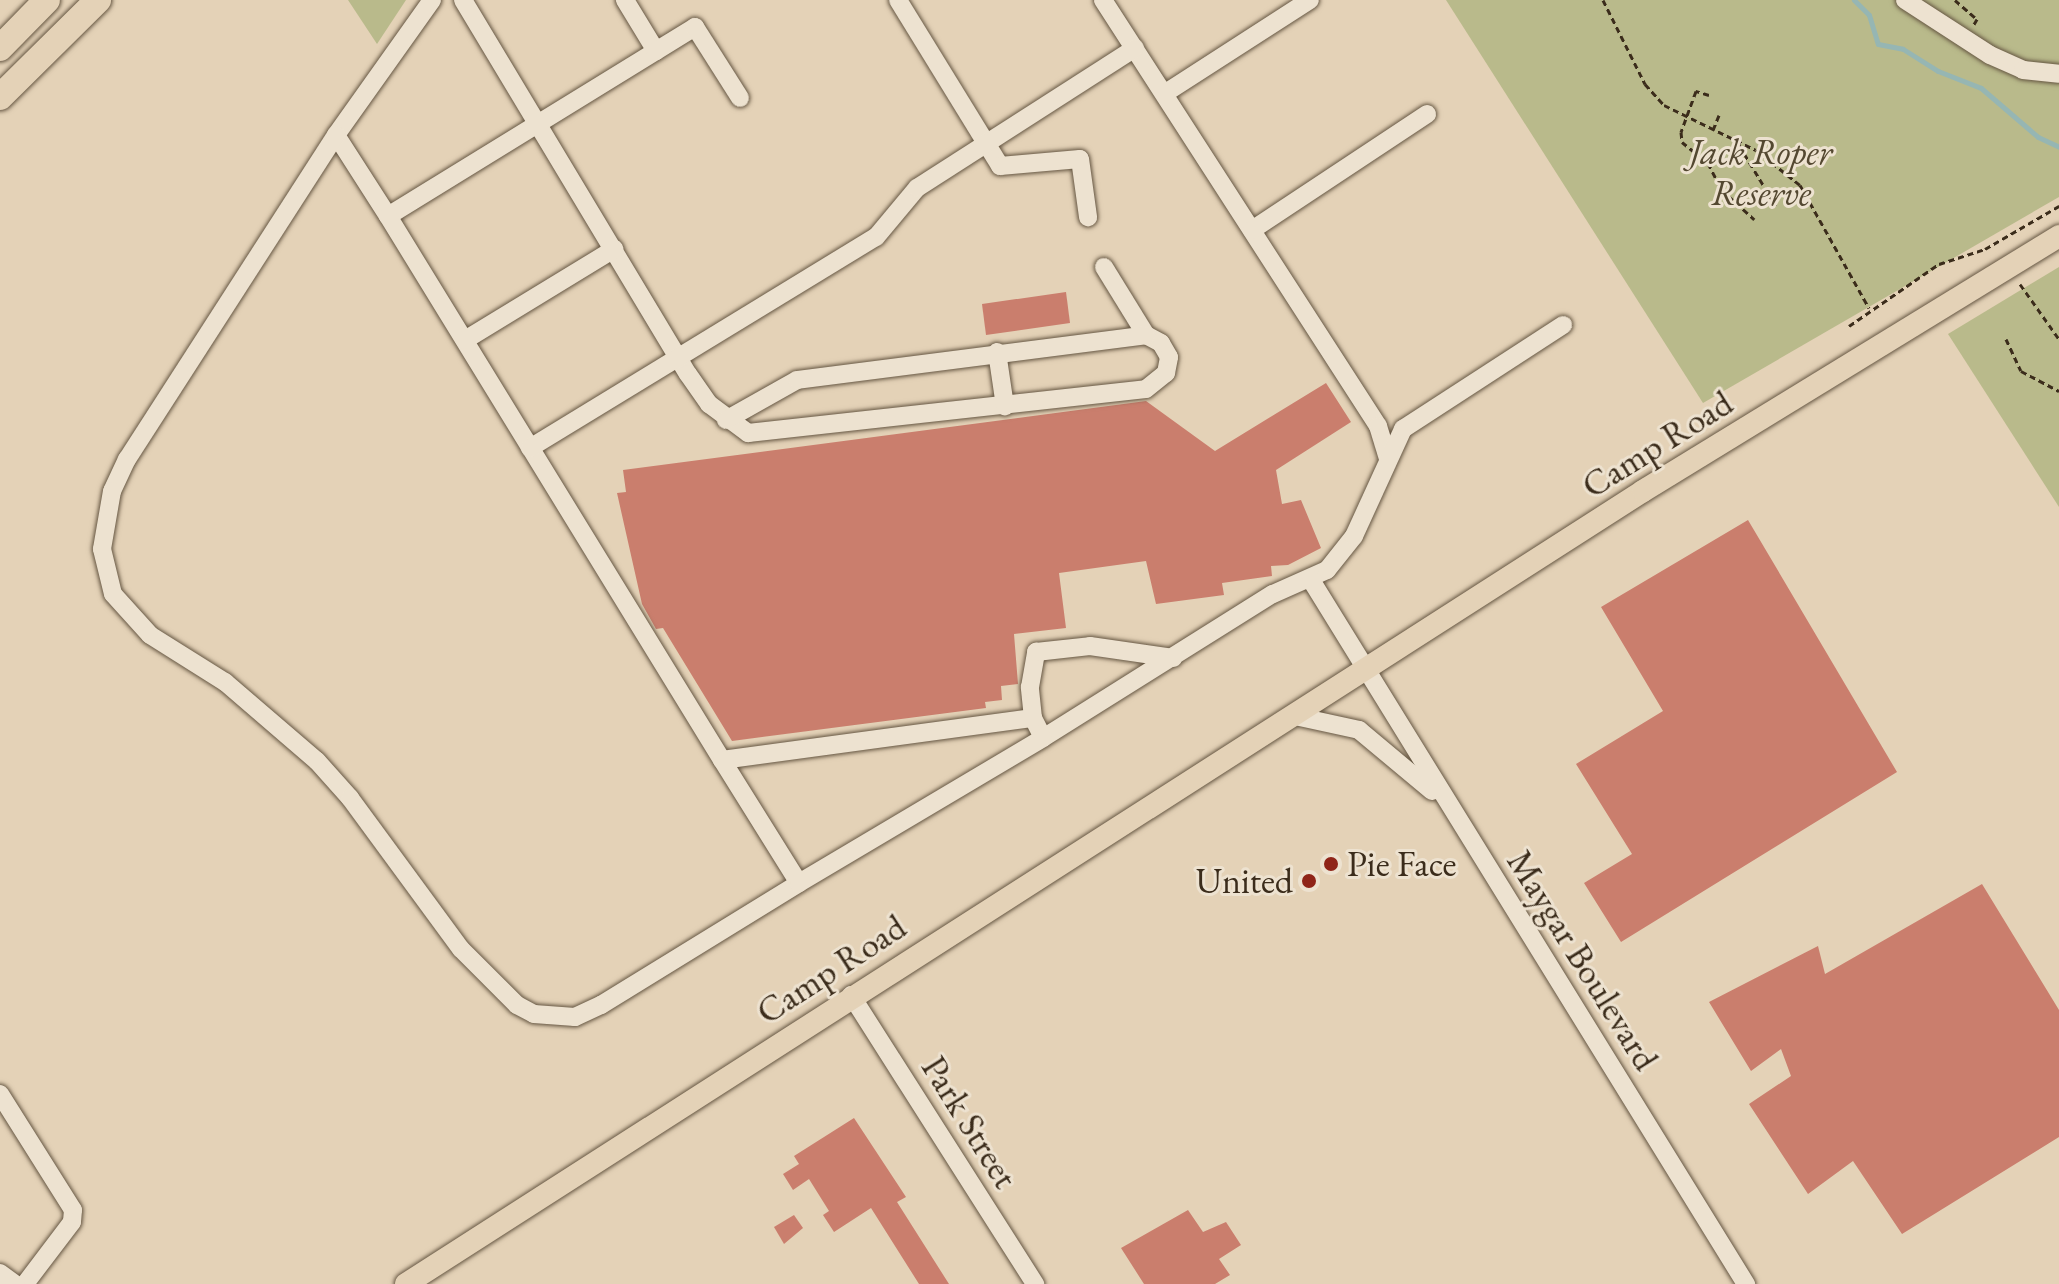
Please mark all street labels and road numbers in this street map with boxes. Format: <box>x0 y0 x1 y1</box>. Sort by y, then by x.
street label: Camp Road <box>1574 381 1740 507</box>
street label: Maygar Boulevard <box>1498 842 1668 1078</box>
street label: Camp Road <box>748 905 914 1033</box>
street label: Park Street <box>913 1048 1027 1196</box>

